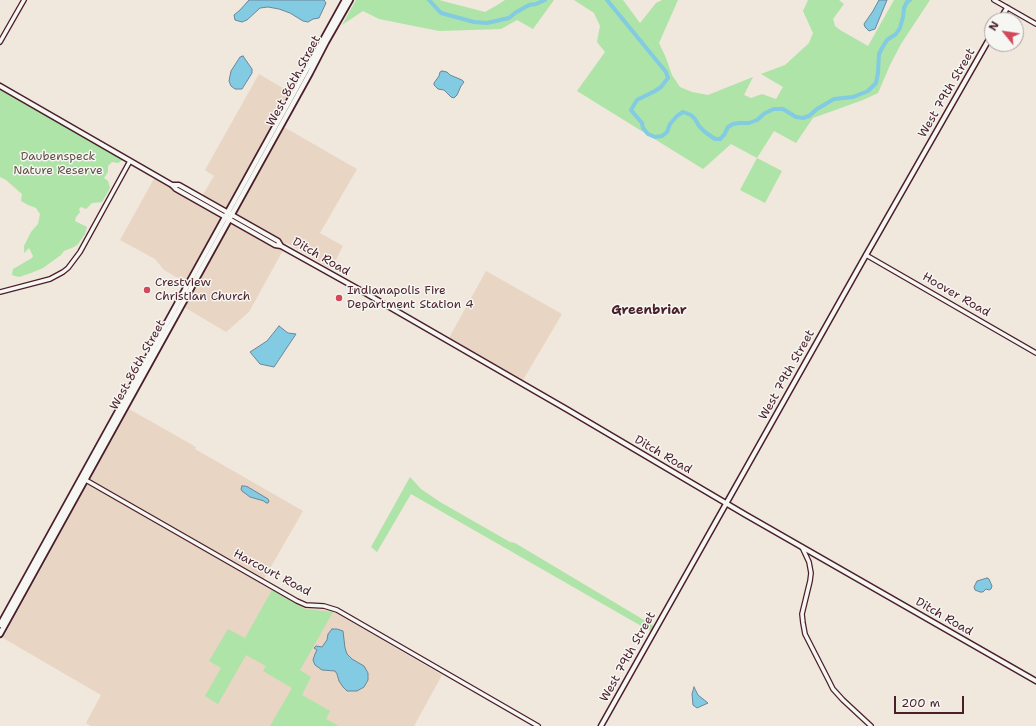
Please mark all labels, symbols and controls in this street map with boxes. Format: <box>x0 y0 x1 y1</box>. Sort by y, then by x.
north arrow <box>984 12 1024 52</box>
text: N <box>985 19 1003 34</box>
street label: West 86th Street <box>264 33 324 129</box>
street label: West 79th Street <box>916 46 978 140</box>
park label: Daubenspeck Nature Reserve <box>13 150 103 178</box>
street label: Ditch Road <box>290 235 352 279</box>
street label: Hoover Road <box>920 270 992 320</box>
place label: Crestview Christian Church <box>155 276 250 304</box>
place label: Indianapolis Fire Department Station 4 <box>347 284 474 312</box>
marker: Crestview Christian Church <box>142 285 152 295</box>
marker: Indianapolis Fire Department Station 4 <box>334 293 344 303</box>
district label: Greenbriar <box>611 303 687 319</box>
street label: West 86th Street <box>107 317 169 413</box>
street label: West 79th Street <box>756 327 818 423</box>
street label: Ditch Road <box>632 433 694 477</box>
street label: Harcourt Road <box>231 547 313 599</box>
street label: Ditch Road <box>913 595 975 639</box>
street label: West 79th Street <box>597 609 659 705</box>
scale bar <box>896 688 966 714</box>
text: 200 m <box>901 695 940 711</box>

